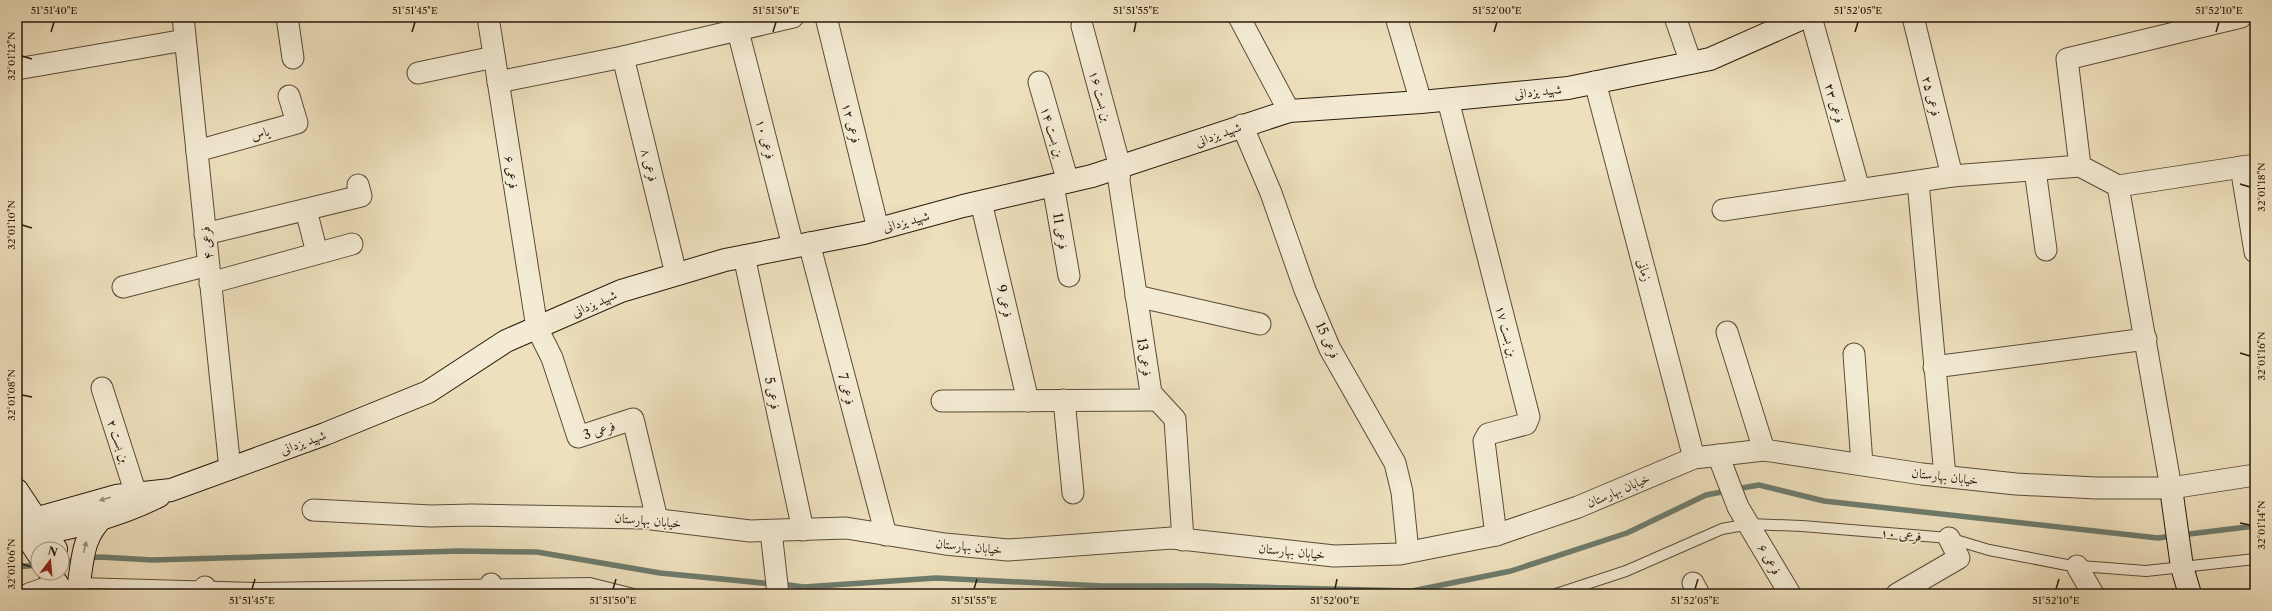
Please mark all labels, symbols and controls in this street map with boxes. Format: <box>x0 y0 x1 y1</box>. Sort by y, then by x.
text: 51°51'40"E <box>31 4 77 17</box>
text: 51°51'45"E <box>392 4 438 17</box>
text: 51°51'50"E <box>753 4 800 17</box>
text: 51°51'55"E <box>1113 4 1159 17</box>
text: 51°52'00"E <box>1472 4 1522 17</box>
text: 51°52'05"E <box>1834 4 1882 17</box>
text: 51°52'10"E <box>2195 4 2243 17</box>
text: 32°01'12"N <box>5 31 18 81</box>
street label: بن بست ۱۶ <box>1086 69 1116 124</box>
street label: فرعی ۲۵ <box>1918 74 1945 118</box>
street label: شهید یزدانی <box>1513 81 1563 102</box>
street label: فرعی ۲۳ <box>1821 81 1848 125</box>
street label: فرعی ۱۲ <box>838 101 865 145</box>
street label: بن بست ۱۴ <box>1037 105 1068 160</box>
street label: فرعی ۱۰ <box>752 117 779 161</box>
street label: شهید یزدانی <box>1193 118 1243 151</box>
street label: یاس <box>249 122 273 144</box>
street label: فرعی ۸ <box>637 147 662 183</box>
street label: فرعی ۶ <box>501 154 523 190</box>
text: 32°01'18"N <box>2255 162 2268 212</box>
text: 32°01'10"N <box>5 200 18 250</box>
street label: شهید یزدانی <box>881 207 931 236</box>
street label: فرعی 11 <box>1049 212 1072 251</box>
street label: فرعی ۴ <box>196 225 217 260</box>
street label: زمانی <box>1633 257 1656 283</box>
street label: فرعی 9 <box>992 283 1017 319</box>
street label: شهید یزدانی <box>569 286 619 321</box>
street label: بن بست ۱۷ <box>1492 304 1521 359</box>
street label: فرعی 15 <box>1312 319 1343 361</box>
text: 32°01'16"N <box>2255 331 2268 381</box>
street label: فرعی 13 <box>1133 337 1156 377</box>
text: 32°01'08"N <box>5 369 18 421</box>
street label: فرعی 7 <box>834 371 859 407</box>
street label: فرعی 5 <box>761 375 784 411</box>
street label: بن بست ۲ <box>103 417 134 466</box>
street label: فرعی 3 <box>581 417 618 444</box>
street label: شهید یزدانی <box>278 426 328 459</box>
street label: خیابان بهارستان <box>1911 464 1979 489</box>
street label: خیابان بهارستان <box>1584 470 1652 511</box>
one-way arrow <box>98 496 110 502</box>
text: 32°01'14"N <box>2255 500 2268 550</box>
street label: خیابان بهارستان <box>614 509 682 532</box>
street label: فرعی ۱۰ <box>1880 524 1922 545</box>
street label: خیابان بهارستان <box>935 535 1003 558</box>
text: 32°01'06"N <box>5 538 18 590</box>
street label: خیابان بهارستان <box>1258 540 1326 563</box>
north arrow <box>30 541 70 581</box>
one-way arrow <box>82 541 88 553</box>
street label: فرعی ۶ <box>1754 541 1785 578</box>
text: N <box>46 543 60 560</box>
text: 51°51'45"E <box>229 594 275 607</box>
text: 51°51'50"E <box>590 594 637 607</box>
text: 51°51'55"E <box>951 594 997 607</box>
text: 51°52'00"E <box>1310 594 1360 607</box>
text: 51°52'05"E <box>1671 594 1719 607</box>
text: 51°52'10"E <box>2032 594 2080 607</box>

